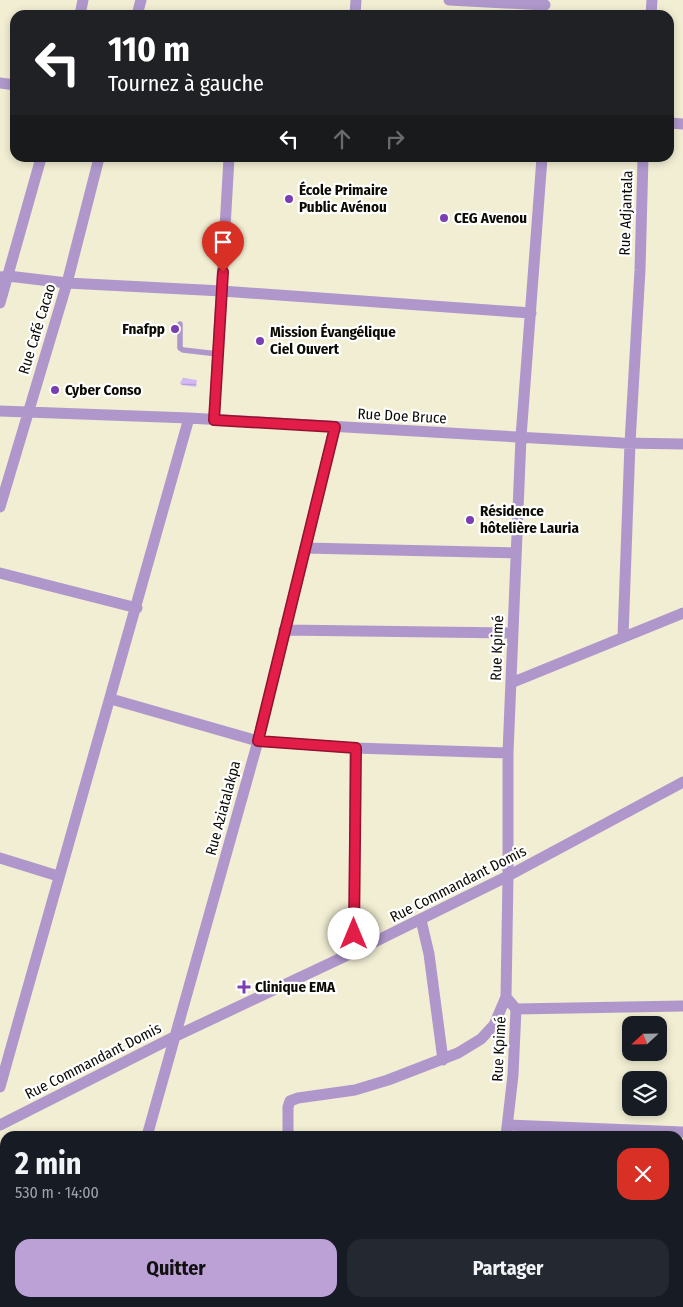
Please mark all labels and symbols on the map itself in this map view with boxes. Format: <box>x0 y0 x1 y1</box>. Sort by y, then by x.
street label: Rue Adjantala <box>616 170 636 256</box>
place label: École Primaire Public Avénou <box>299 181 388 216</box>
marker: École Primaire Public Avénou <box>283 193 295 205</box>
place label: CEG Avenou <box>454 209 527 227</box>
marker: CEG Avenou <box>438 212 450 224</box>
pin <box>202 221 244 272</box>
street label: Rue Café Cacao <box>15 282 59 376</box>
place label: Fnafpp <box>122 320 165 338</box>
marker: Fnafpp <box>169 323 181 335</box>
place label: Mission Évangélique Ciel Ouvert <box>270 323 396 358</box>
marker: Mission Évangélique Ciel Ouvert <box>254 335 266 347</box>
place label: Cyber Conso <box>65 381 142 399</box>
marker: Cyber Conso <box>49 384 61 396</box>
street label: Rue Doe Bruce <box>357 405 447 427</box>
place label: Résidence hôtelière Lauria <box>480 502 579 537</box>
marker: Résidence hôtelière Lauria <box>464 514 476 526</box>
street label: Rue Kpimé <box>487 615 507 681</box>
street label: Rue Aziatalakpa <box>202 759 244 857</box>
street label: Rue Commandant Domis <box>387 842 529 926</box>
position arrow <box>327 907 379 959</box>
place label: Clinique EMA <box>255 978 336 996</box>
marker: Clinique EMA <box>237 980 251 994</box>
street label: Rue Kpimé <box>488 1016 510 1082</box>
north arrow <box>622 1016 668 1061</box>
street label: Rue Commandant Domis <box>22 1019 164 1103</box>

